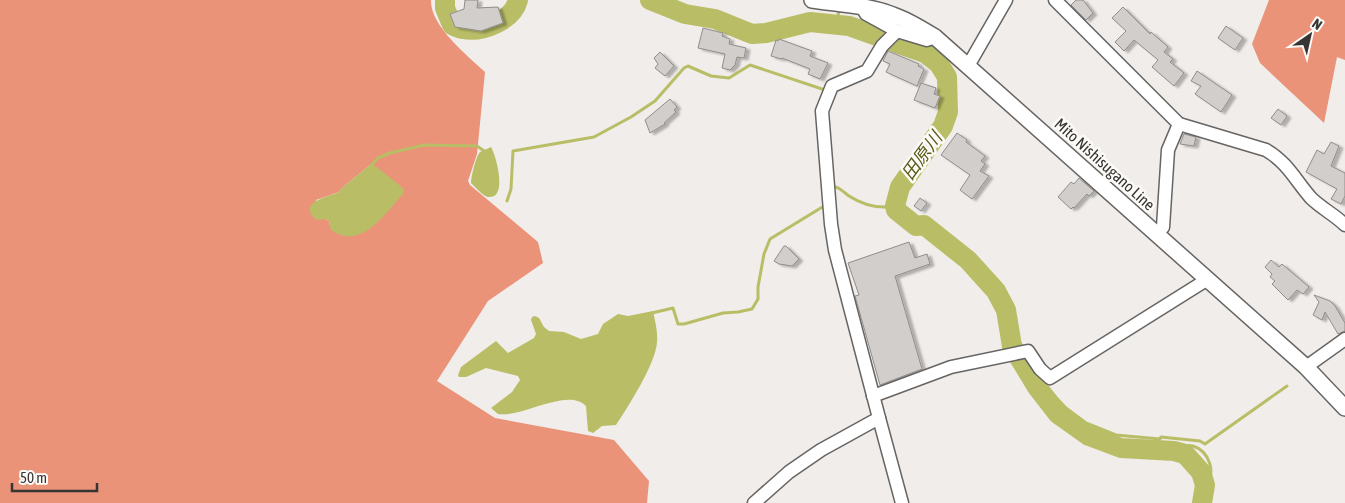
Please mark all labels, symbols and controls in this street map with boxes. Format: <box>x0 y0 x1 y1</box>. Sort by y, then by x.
north arrow <box>1285 10 1335 60</box>
text: N <box>1309 15 1325 33</box>
street label: Mito Nishisugano Line <box>1051 114 1159 214</box>
water label: 田原川 <box>897 126 947 184</box>
scale bar <box>12 460 98 492</box>
text: 50 m <box>20 469 47 486</box>

